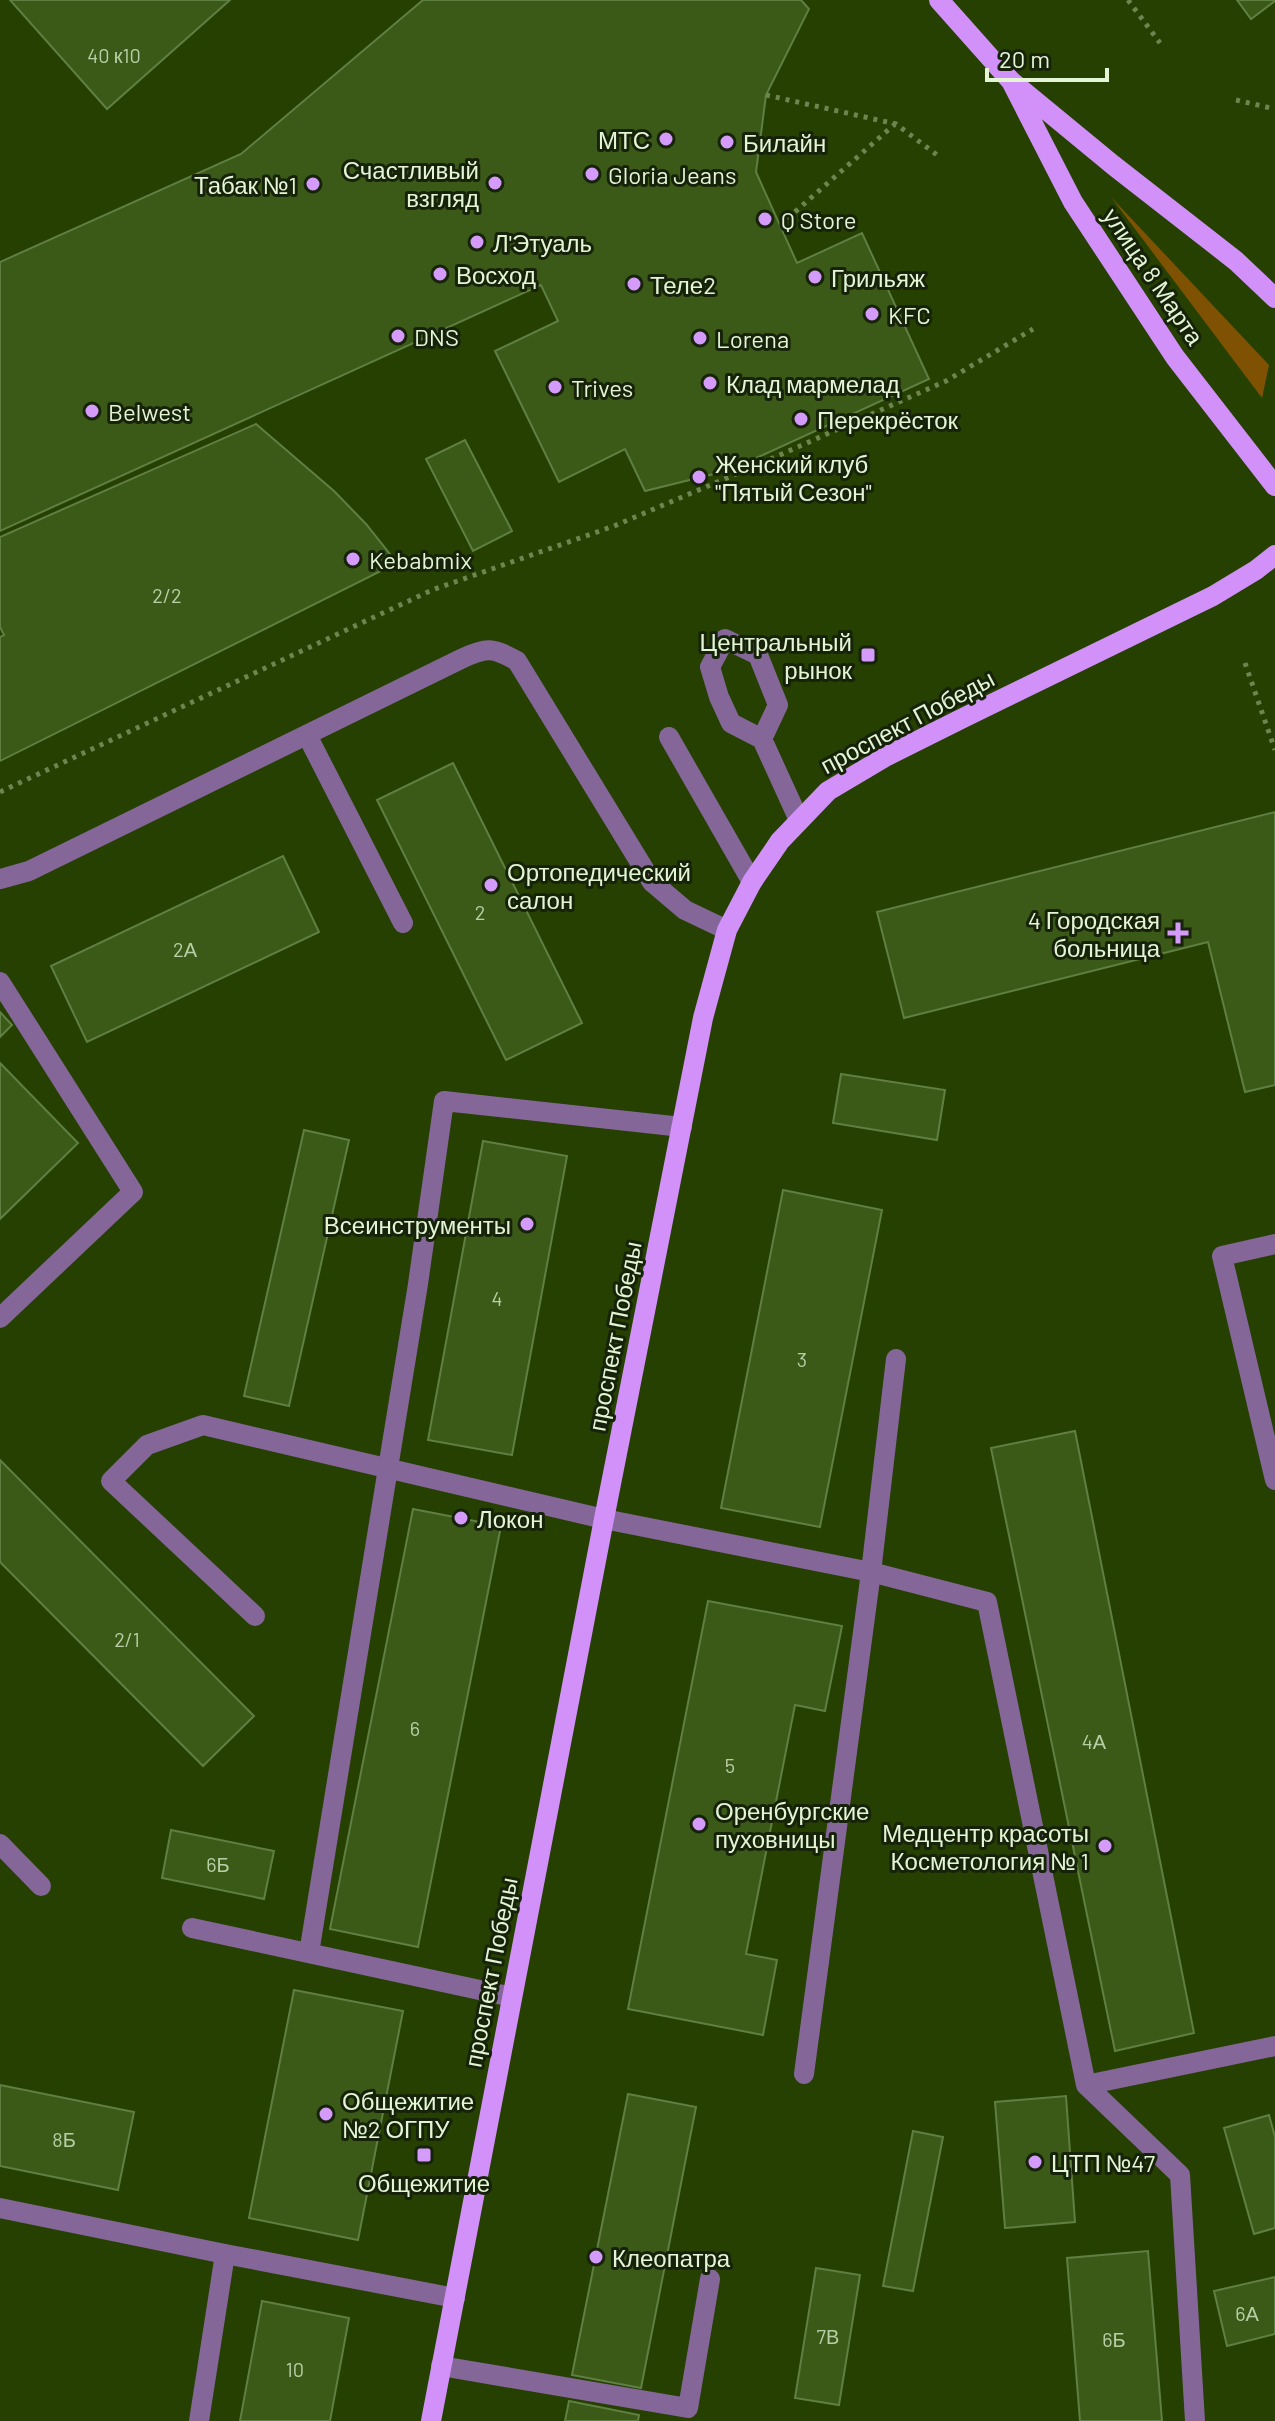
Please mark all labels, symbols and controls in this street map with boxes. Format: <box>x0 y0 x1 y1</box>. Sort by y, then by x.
scale bar <box>987 32 1107 82</box>
house number: 40 к10 <box>87 43 141 67</box>
text: 20 m <box>999 44 1050 73</box>
place label: МТС <box>598 125 650 154</box>
place label: Билайн <box>743 128 826 157</box>
marker: МТС <box>657 130 675 148</box>
marker: Билайн <box>718 133 736 151</box>
place label: Счастливый взгляд <box>343 155 479 212</box>
place label: Gloria Jeans <box>608 160 737 189</box>
marker: Gloria Jeans <box>583 165 601 183</box>
place label: Табак №1 <box>194 170 297 199</box>
marker: Счастливый взгляд <box>486 174 504 192</box>
marker: Табак №1 <box>304 175 322 193</box>
street label: улица 8 Марта <box>1098 202 1211 350</box>
place label: Q Store <box>781 205 857 234</box>
marker: Q Store <box>756 210 774 228</box>
place label: Л'Этуаль <box>493 228 592 257</box>
marker: Л'Этуаль <box>468 233 486 251</box>
place label: Восход <box>456 260 536 289</box>
place label: Грильяж <box>831 263 925 292</box>
marker: Восход <box>431 265 449 283</box>
marker: Грильяж <box>806 268 824 286</box>
place label: Теле2 <box>650 270 716 299</box>
marker: Теле2 <box>625 275 643 293</box>
place label: KFC <box>888 300 931 329</box>
marker: KFC <box>863 305 881 323</box>
place label: DNS <box>414 322 459 351</box>
place label: Lorena <box>716 324 789 353</box>
marker: DNS <box>389 327 407 345</box>
marker: Lorena <box>691 329 709 347</box>
place label: Клад мармелад <box>726 369 900 398</box>
place label: Trives <box>571 373 633 402</box>
marker: Клад мармелад <box>701 374 719 392</box>
marker: Trives <box>546 378 564 396</box>
place label: Belwest <box>108 397 191 426</box>
marker: Belwest <box>83 402 101 420</box>
place label: Перекрёсток <box>817 405 959 434</box>
marker: Перекрёсток <box>792 410 810 428</box>
place label: Женский клуб "Пятый Сезон" <box>715 449 872 506</box>
marker: Женский клуб "Пятый Сезон" <box>690 468 708 486</box>
place label: Kebabmix <box>369 545 472 574</box>
marker: Kebabmix <box>344 550 362 568</box>
house number: 2/2 <box>152 583 182 607</box>
place label: Центральный рынок <box>700 627 852 684</box>
marker: Центральный рынок <box>859 646 877 664</box>
street label: проспект Победы <box>815 663 999 779</box>
place label: Ортопедический салон <box>507 857 691 914</box>
marker: Ортопедический салон <box>482 876 500 894</box>
house number: 2 <box>475 900 485 924</box>
place label: 4 Городская больница <box>1028 905 1161 962</box>
marker: 4 Городская больница <box>1167 922 1189 944</box>
house number: 2А <box>173 937 198 961</box>
place label: Всеинструменты <box>324 1210 511 1239</box>
marker: Всеинструменты <box>518 1215 536 1233</box>
street label: проспект Победы <box>581 1239 647 1433</box>
house number: 4 <box>491 1286 503 1310</box>
house number: 3 <box>797 1347 807 1371</box>
place label: Локон <box>477 1504 543 1533</box>
marker: Локон <box>452 1509 470 1527</box>
house number: 2/1 <box>114 1627 140 1651</box>
house number: 6 <box>410 1716 420 1740</box>
house number: 4А <box>1082 1729 1107 1753</box>
house number: 5 <box>725 1753 735 1777</box>
place label: Оренбургские пуховницы <box>715 1796 869 1853</box>
marker: Оренбургские пуховницы <box>690 1815 708 1833</box>
place label: Медцентр красоты Косметология № 1 <box>882 1818 1089 1875</box>
marker: Медцентр красоты Косметология № 1 <box>1096 1837 1114 1855</box>
house number: 6Б <box>206 1852 230 1876</box>
street label: проспект Победы <box>457 1875 523 2069</box>
place label: Общежитие №2 ОГПУ <box>342 2086 474 2143</box>
marker: Общежитие №2 ОГПУ <box>317 2105 335 2123</box>
house number: 8Б <box>52 2127 76 2151</box>
marker: Общежитие <box>415 2146 433 2164</box>
place label: ЦТП №47 <box>1051 2148 1155 2177</box>
marker: ЦТП №47 <box>1026 2153 1044 2171</box>
place label: Общежитие <box>358 2168 490 2197</box>
place label: Клеопатра <box>612 2243 731 2272</box>
marker: Клеопатра <box>587 2248 605 2266</box>
house number: 6А <box>1235 2301 1259 2325</box>
house number: 7В <box>817 2324 839 2348</box>
house number: 6Б <box>1102 2327 1126 2351</box>
house number: 10 <box>286 2357 304 2381</box>

